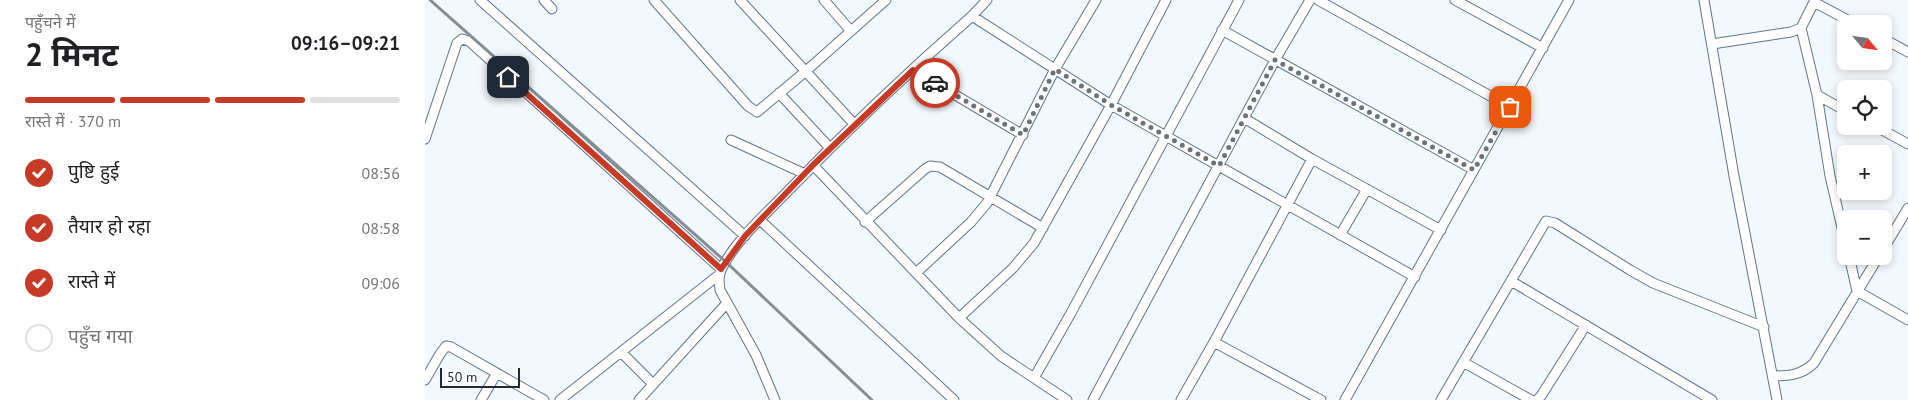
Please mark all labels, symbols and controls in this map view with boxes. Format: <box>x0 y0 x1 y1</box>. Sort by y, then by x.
text: पहुँचने में <box>25 12 75 32</box>
north arrow <box>1837 15 1893 70</box>
map controls <box>1837 15 1892 265</box>
text: 09:16–09:21 <box>291 31 400 55</box>
text: 2 मिनट <box>25 33 118 75</box>
pin <box>487 56 529 98</box>
courier <box>910 58 960 108</box>
icon: home <box>494 63 522 91</box>
icon: car <box>921 69 949 97</box>
button: locate <box>1837 80 1892 135</box>
pin <box>1489 86 1531 128</box>
icon: bag <box>1496 93 1524 121</box>
text: रास्ते में · 370 m <box>25 111 121 131</box>
button: + <box>1837 145 1892 200</box>
icon: check <box>25 159 53 187</box>
text: पुष्टि हुई <box>68 159 119 183</box>
text: 08:56 <box>362 163 400 183</box>
button: − <box>1837 210 1892 265</box>
icon: check <box>25 214 53 242</box>
text: तैयार हो रहा <box>68 214 150 238</box>
text: 08:58 <box>362 218 400 238</box>
icon: check <box>25 269 53 297</box>
text: रास्ते में <box>68 269 115 293</box>
text: 09:06 <box>362 273 400 293</box>
text: पहुँच गया <box>68 324 133 348</box>
scale bar <box>440 365 520 388</box>
text: 50 m <box>447 368 477 386</box>

